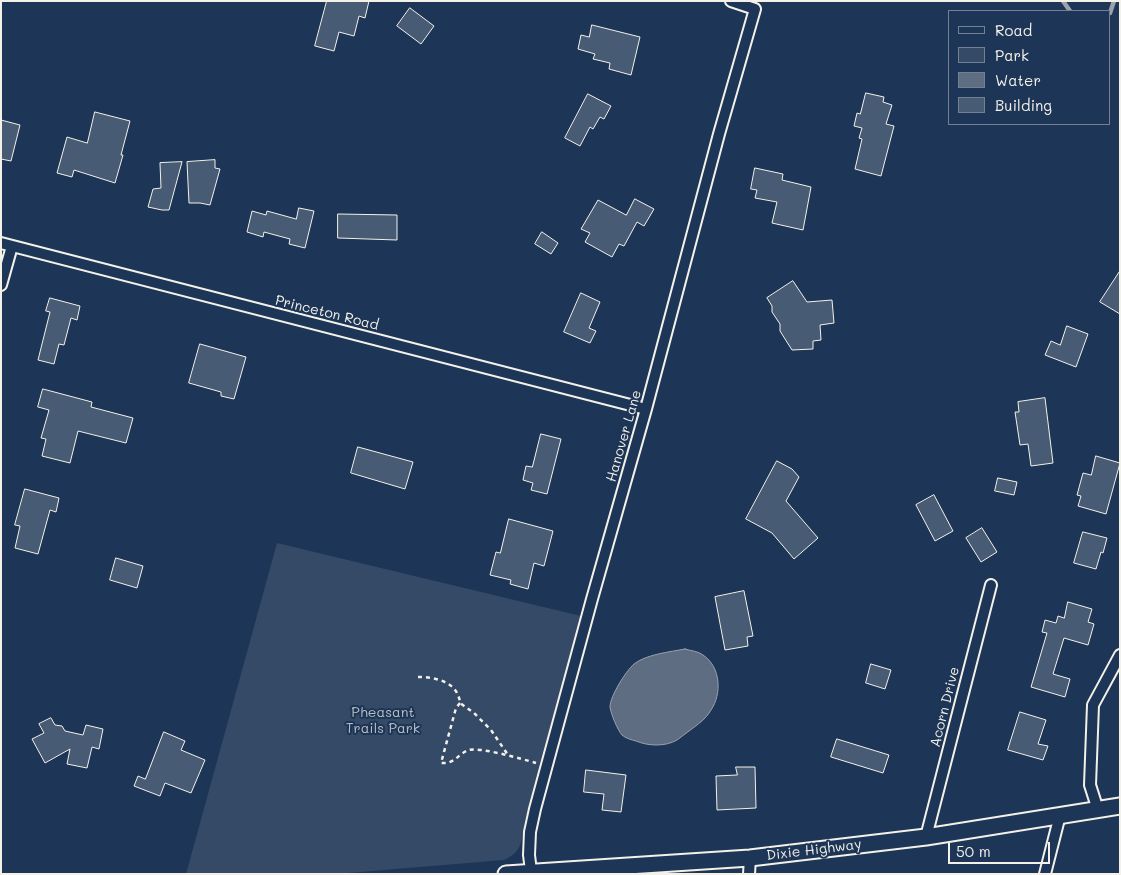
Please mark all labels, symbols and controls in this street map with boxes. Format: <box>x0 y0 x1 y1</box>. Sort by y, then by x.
legend <box>948 10 1111 125</box>
text: Road <box>995 20 1032 40</box>
text: Park <box>995 45 1029 65</box>
text: Water <box>995 70 1041 90</box>
text: Building <box>995 95 1052 115</box>
street label: Princeton Road <box>273 292 381 334</box>
street label: Hanover Lane <box>603 388 645 484</box>
street label: Acorn Drive <box>927 665 963 749</box>
park label: Pheasant Trails Park <box>346 705 420 738</box>
scale bar <box>951 832 1054 864</box>
street label: Dixie Highway <box>766 836 862 864</box>
text: 50 m <box>956 841 991 861</box>

